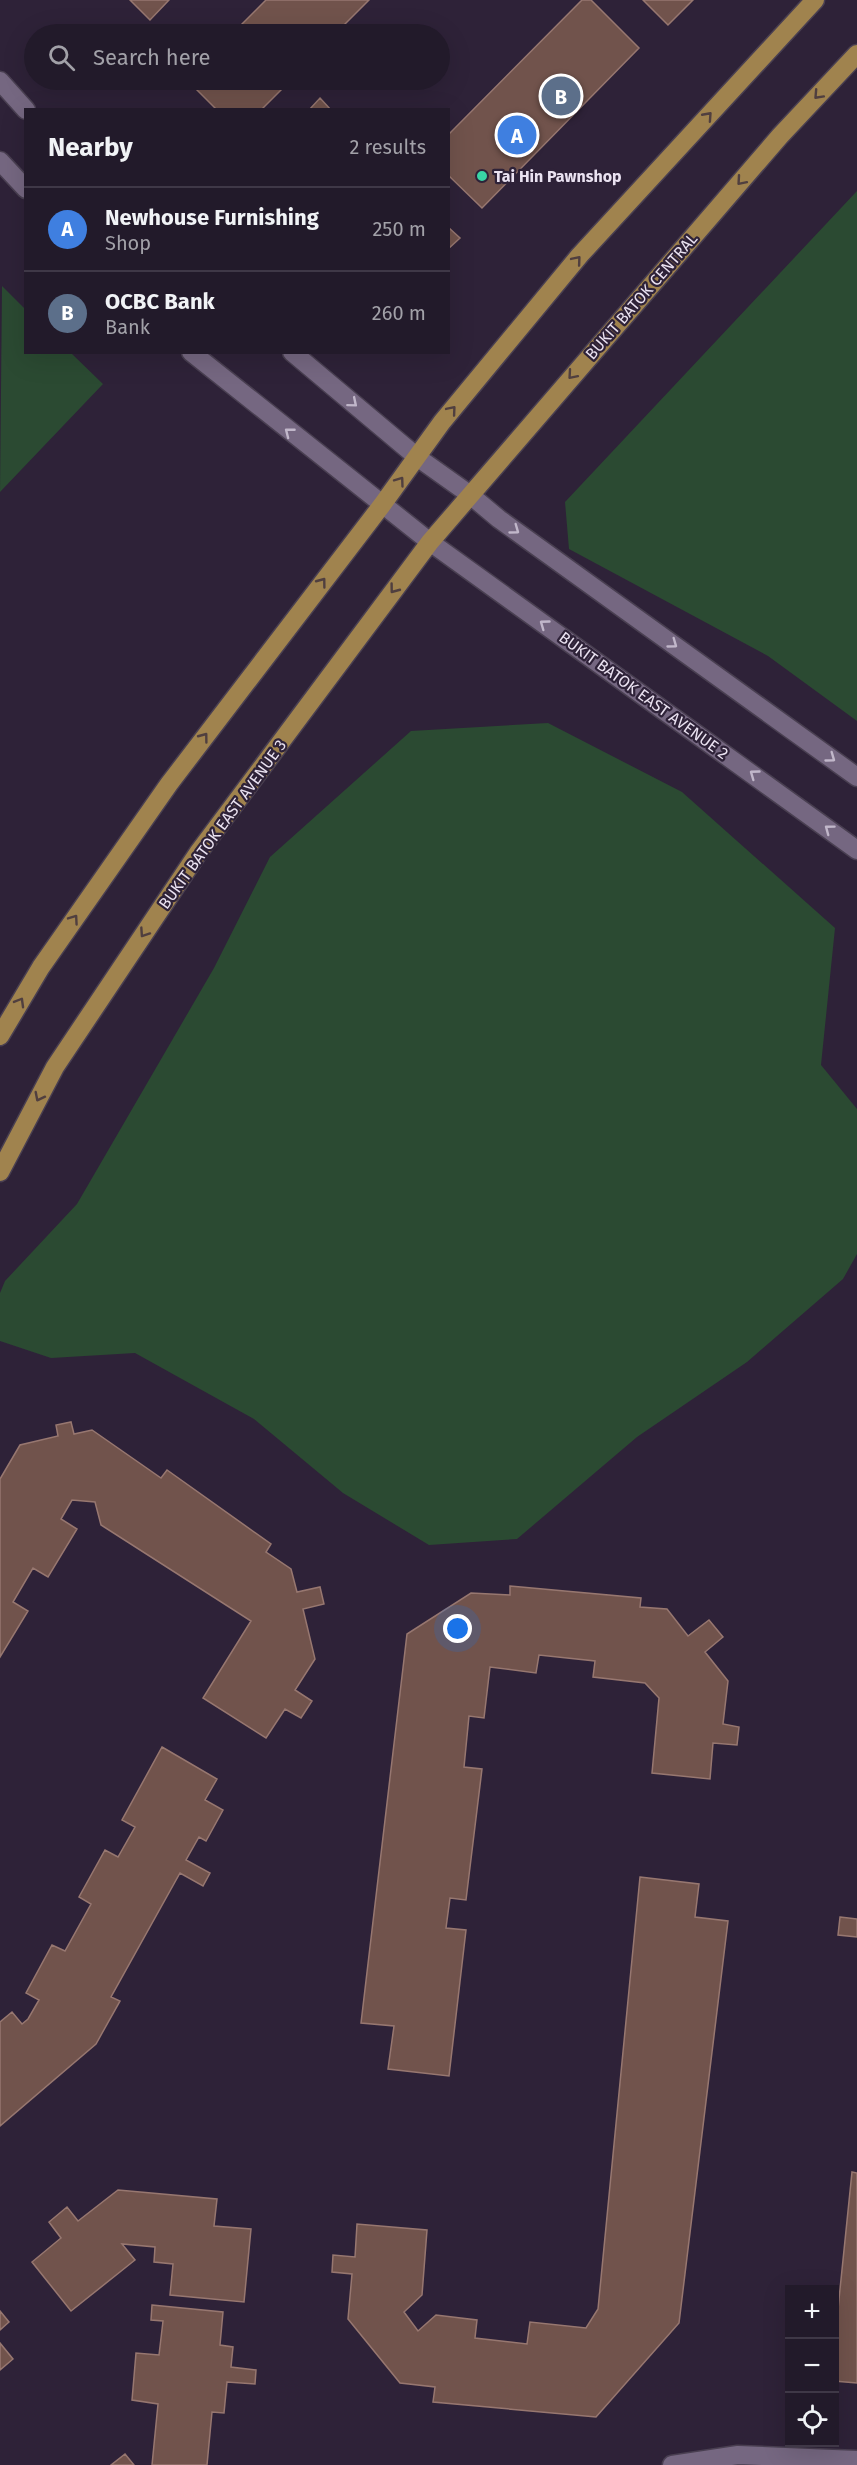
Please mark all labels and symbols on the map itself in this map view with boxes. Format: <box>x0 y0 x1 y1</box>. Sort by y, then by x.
pin: B <box>542 74 580 118</box>
one-way arrow <box>815 88 826 99</box>
pin: A <box>498 112 536 158</box>
one-way arrow <box>701 112 712 122</box>
place label: Tai Hin Pawnshop <box>494 167 622 186</box>
marker: Tai Hin Pawnshop <box>475 169 489 183</box>
one-way arrow <box>737 174 748 185</box>
street label: BUKIT BATOK CENTRAL <box>581 229 701 363</box>
one-way arrow <box>570 256 581 267</box>
one-way arrow <box>568 368 579 379</box>
one-way arrow <box>346 396 357 407</box>
one-way arrow <box>445 406 456 417</box>
one-way arrow <box>285 428 296 439</box>
one-way arrow <box>392 476 403 487</box>
one-way arrow <box>508 523 519 534</box>
one-way arrow <box>315 577 326 588</box>
one-way arrow <box>391 582 402 593</box>
one-way arrow <box>540 620 551 631</box>
street label: BUKIT BATOK EAST AVENUE 2 <box>555 628 732 763</box>
one-way arrow <box>667 637 678 648</box>
one-way arrow <box>197 733 208 744</box>
street label: BUKIT BATOK EAST AVENUE 3 <box>155 736 290 913</box>
one-way arrow <box>825 751 836 762</box>
one-way arrow <box>750 771 761 782</box>
one-way arrow <box>825 826 836 837</box>
one-way arrow <box>67 915 78 926</box>
one-way arrow <box>140 927 151 938</box>
one-way arrow <box>13 998 25 1008</box>
one-way arrow <box>35 1091 46 1101</box>
your location <box>443 1614 472 1643</box>

